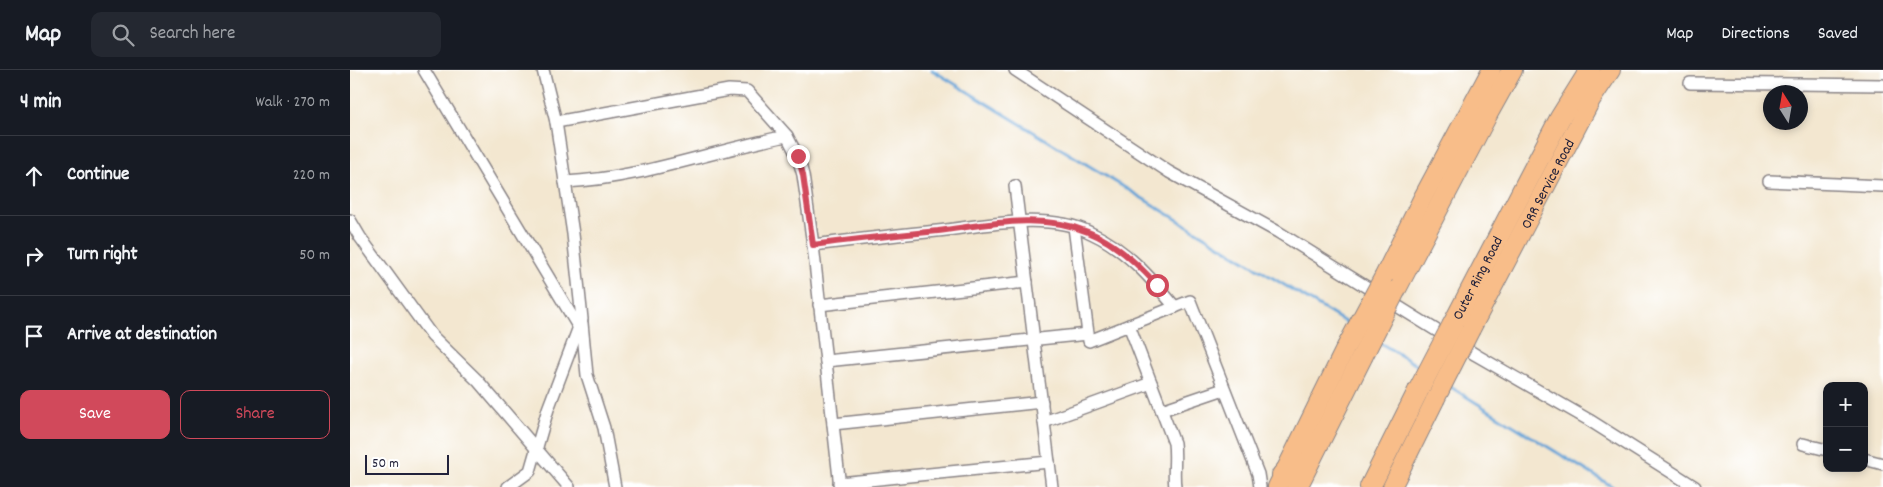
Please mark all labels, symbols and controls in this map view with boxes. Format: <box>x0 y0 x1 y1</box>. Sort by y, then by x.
search box <box>91 12 441 57</box>
text: Map <box>25 18 61 52</box>
icon: search <box>109 21 137 49</box>
text: Search here <box>149 21 235 48</box>
text: Map <box>1666 22 1693 47</box>
text: Directions <box>1721 22 1790 47</box>
text: Saved <box>1818 22 1858 47</box>
north arrow <box>1763 85 1808 130</box>
text: 4 min <box>20 88 62 118</box>
text: Walk · 270 m <box>255 91 330 114</box>
street label: ORR Service Road <box>1516 136 1582 233</box>
route end <box>787 145 810 168</box>
icon: ahead <box>20 162 48 190</box>
text: Continue <box>67 162 129 189</box>
text: 220 m <box>293 164 330 187</box>
street label: Outer Ring Road <box>1448 233 1510 324</box>
icon: right <box>20 242 48 270</box>
text: Turn right <box>67 242 138 269</box>
text: 50 m <box>299 244 330 267</box>
route start <box>1146 274 1169 297</box>
icon: arrive <box>20 322 48 350</box>
text: Arrive at destination <box>67 322 217 349</box>
map controls <box>1823 382 1868 472</box>
button: + <box>1823 382 1868 427</box>
button: Save <box>20 390 170 439</box>
button: Share <box>180 390 330 439</box>
button: − <box>1823 427 1868 472</box>
scale bar <box>365 452 449 475</box>
text: 50 m <box>372 454 399 474</box>

